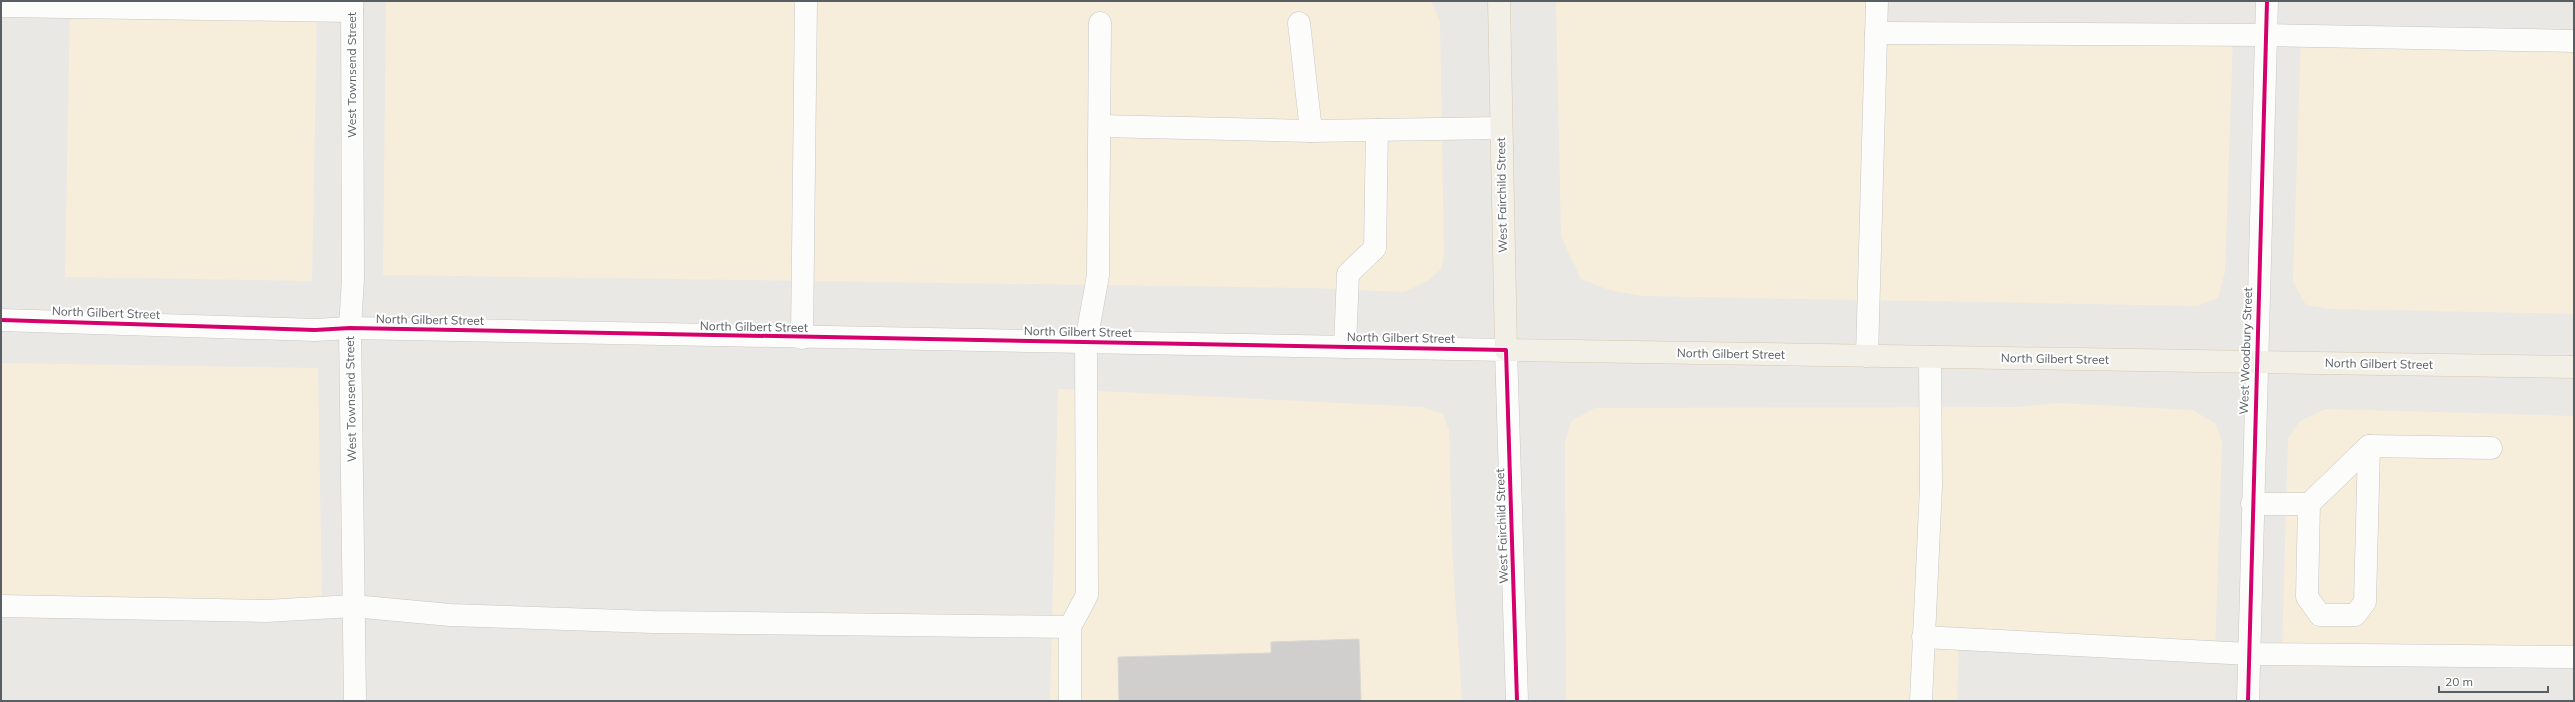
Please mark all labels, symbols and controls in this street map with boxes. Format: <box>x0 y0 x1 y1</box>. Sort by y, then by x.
street label: West Townsend Street <box>344 12 359 138</box>
street label: West Fairchild Street <box>1493 137 1510 253</box>
street label: West Woodbury Street <box>2236 287 2255 415</box>
street label: North Gilbert Street <box>52 303 160 322</box>
street label: North Gilbert Street <box>376 311 484 328</box>
street label: North Gilbert Street <box>700 318 808 335</box>
street label: North Gilbert Street <box>1024 323 1132 340</box>
street label: North Gilbert Street <box>1347 329 1455 346</box>
street label: West Townsend Street <box>342 336 359 462</box>
street label: North Gilbert Street <box>1677 345 1785 362</box>
street label: North Gilbert Street <box>2001 350 2109 367</box>
street label: North Gilbert Street <box>2325 355 2433 372</box>
street label: West Fairchild Street <box>1492 468 1511 584</box>
scale bar <box>2439 668 2548 694</box>
text: 20 m <box>2445 674 2473 689</box>

